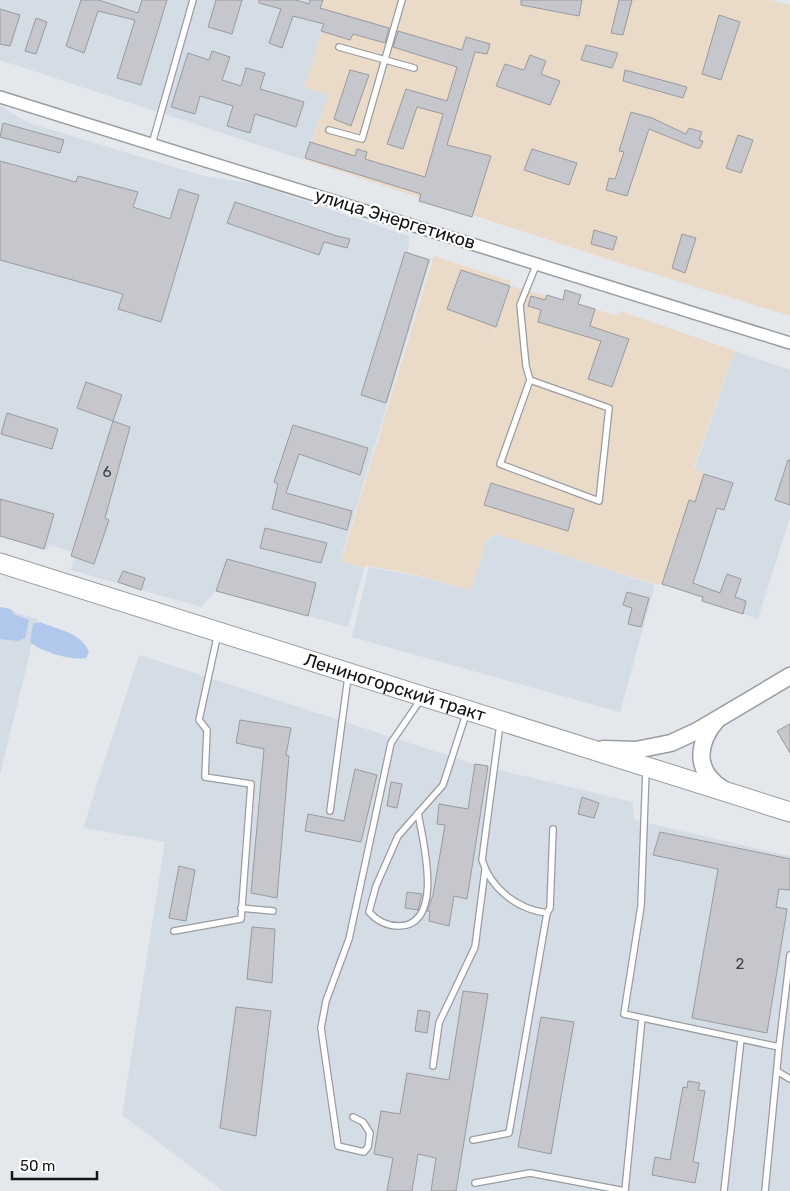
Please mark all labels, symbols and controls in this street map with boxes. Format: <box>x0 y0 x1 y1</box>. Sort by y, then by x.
street label: улица Энергетиков <box>312 184 478 254</box>
house number: 6 <box>102 463 112 481</box>
street label: Лениногорский тракт <box>301 648 488 726</box>
house number: 2 <box>736 955 745 973</box>
scale bar <box>12 1148 98 1180</box>
text: 50 m <box>20 1157 55 1175</box>

